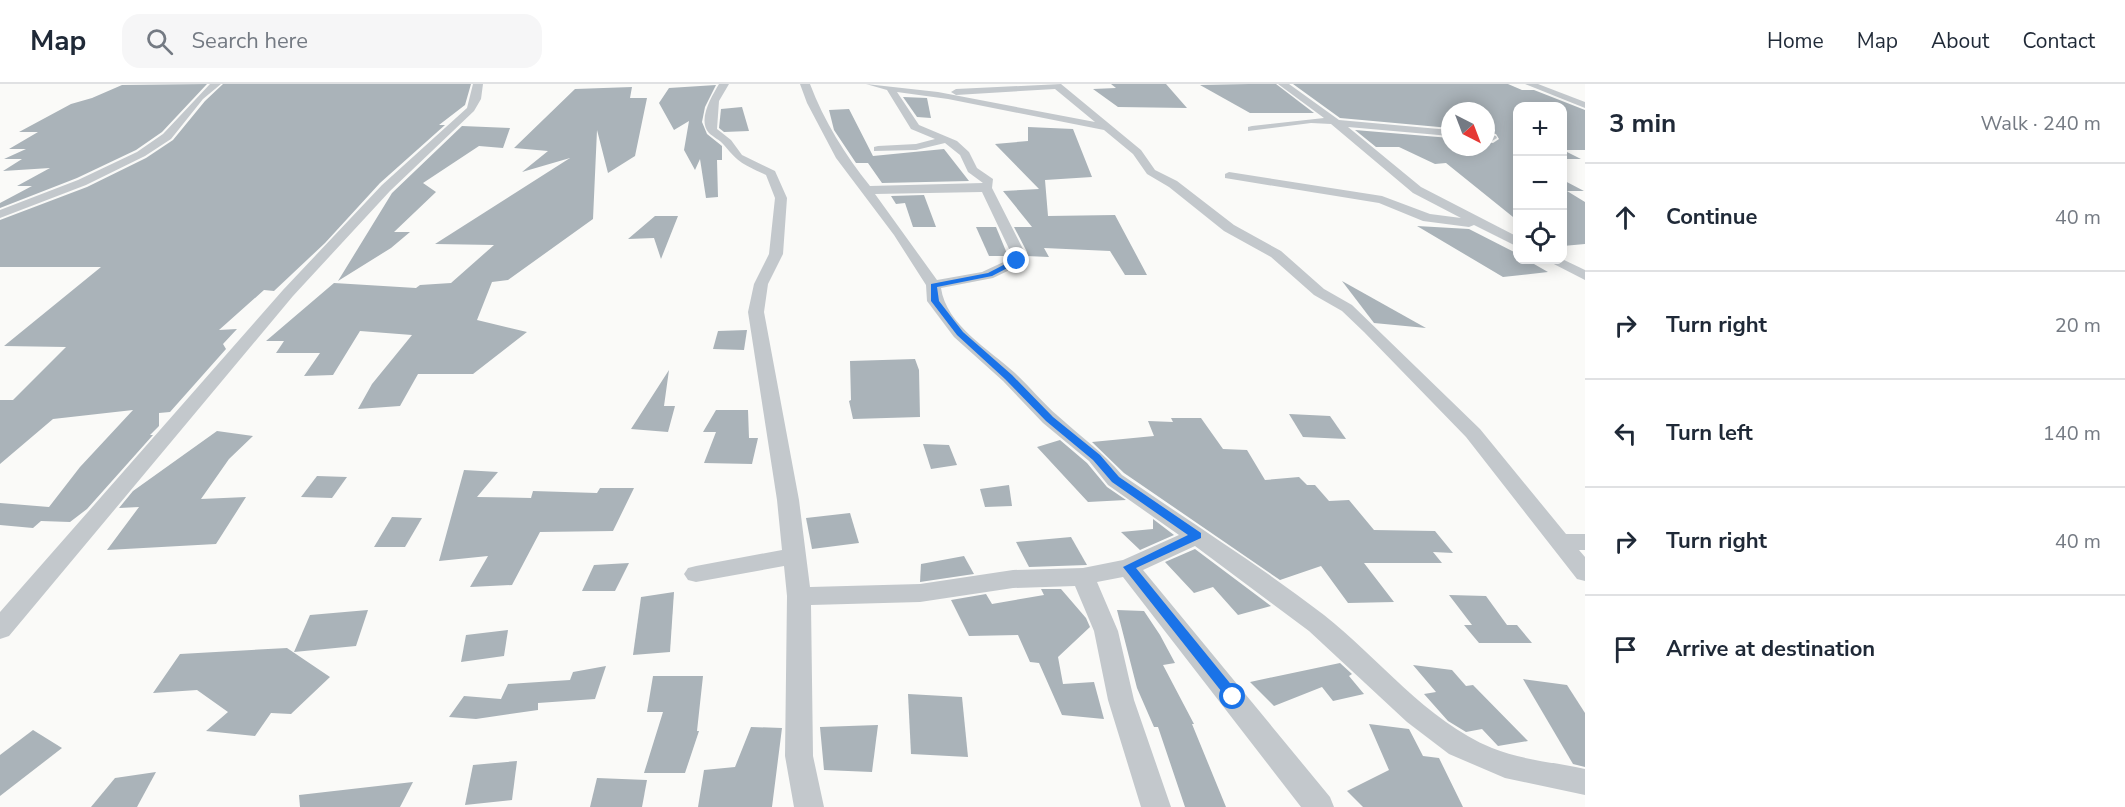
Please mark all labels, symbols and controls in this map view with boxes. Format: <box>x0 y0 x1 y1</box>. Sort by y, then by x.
search box <box>122 14 542 68</box>
text: Map <box>30 22 86 60</box>
icon: search <box>143 25 176 58</box>
text: Search here <box>191 26 308 56</box>
text: Home <box>1767 27 1824 55</box>
text: Map <box>1857 27 1898 55</box>
text: About <box>1931 27 1989 55</box>
text: Contact <box>2022 27 2095 55</box>
north arrow <box>1441 102 1495 156</box>
map controls <box>1513 102 1567 264</box>
button: + <box>1513 102 1567 156</box>
text: 3 min <box>1609 106 1676 141</box>
text: Walk · 240 m <box>1981 110 2101 137</box>
button: − <box>1513 156 1567 210</box>
icon: ahead <box>1609 201 1642 234</box>
text: Continue <box>1666 202 1757 232</box>
text: 40 m <box>2055 204 2101 231</box>
button: locate <box>1513 210 1567 264</box>
route end <box>1003 247 1029 273</box>
icon: right <box>1609 309 1642 342</box>
text: Turn right <box>1666 310 1767 340</box>
text: 20 m <box>2055 312 2101 339</box>
icon: left <box>1609 417 1642 450</box>
text: Turn left <box>1666 418 1753 448</box>
text: 140 m <box>2043 420 2101 447</box>
icon: right <box>1609 525 1642 558</box>
text: Turn right <box>1666 526 1767 556</box>
text: 40 m <box>2055 528 2101 555</box>
icon: arrive <box>1609 633 1642 666</box>
text: Arrive at destination <box>1666 634 1875 664</box>
route start <box>1219 683 1245 709</box>

